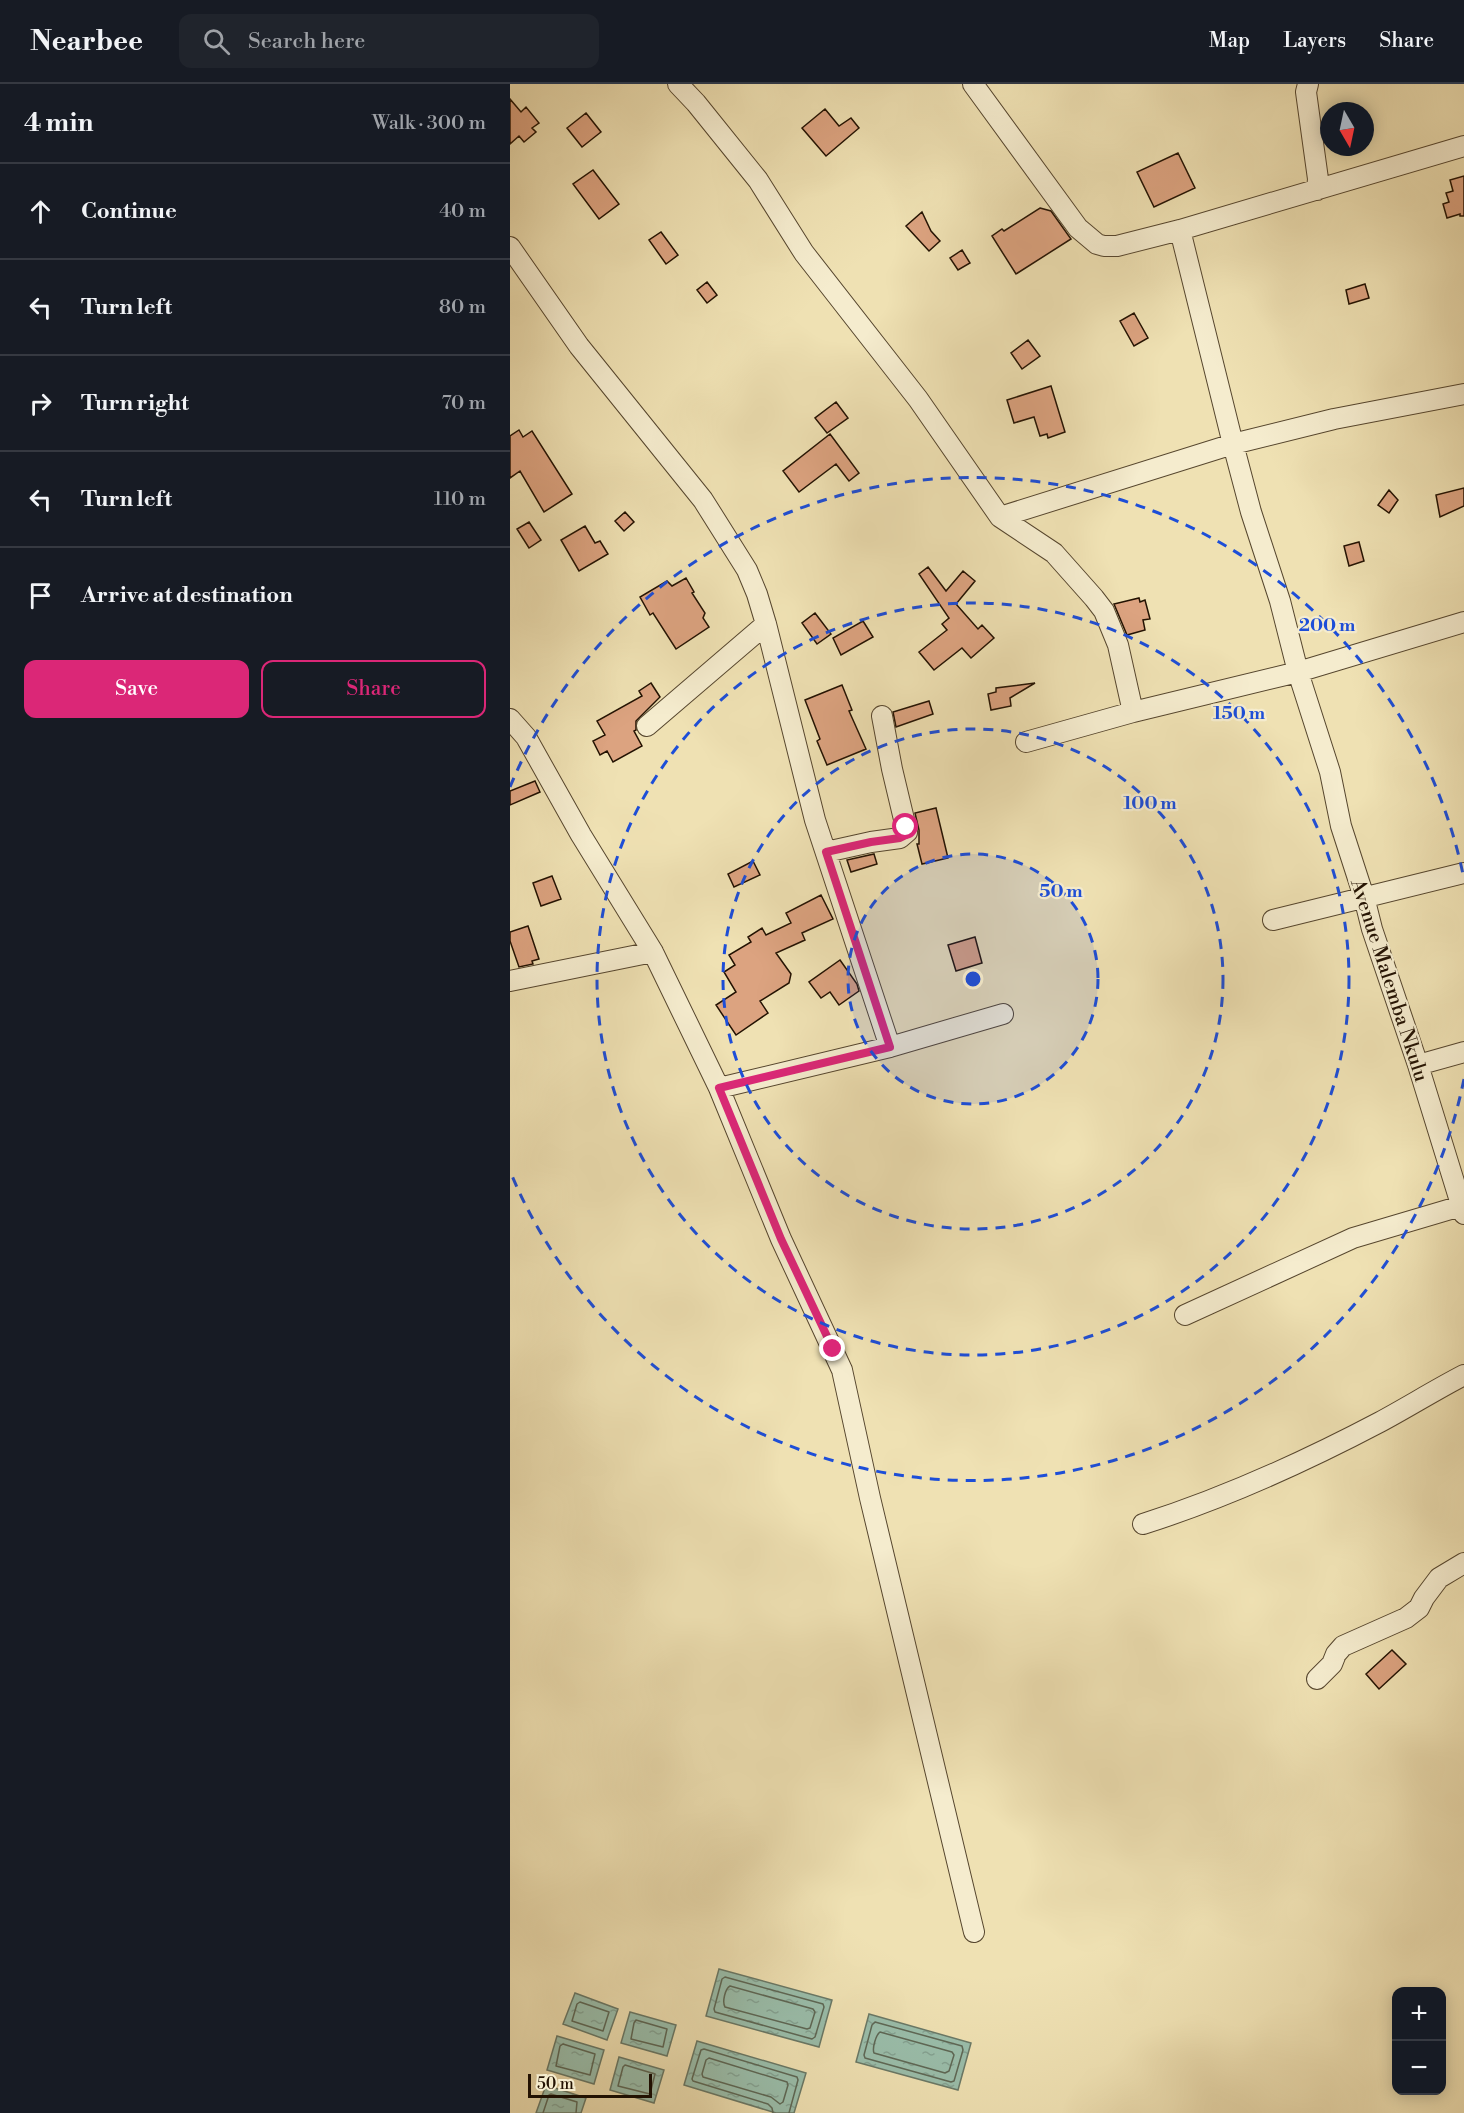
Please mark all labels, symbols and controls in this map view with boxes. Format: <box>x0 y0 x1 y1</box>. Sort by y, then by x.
search box <box>179 14 599 68</box>
text: Nearbee <box>30 24 143 59</box>
icon: search <box>200 25 233 58</box>
text: Search here <box>248 28 365 55</box>
text: Map <box>1209 28 1250 54</box>
text: Layers <box>1283 28 1346 54</box>
text: Share <box>1379 28 1434 54</box>
north arrow <box>1320 102 1374 156</box>
text: 4 min <box>24 107 94 139</box>
text: Walk · 300 m <box>372 111 486 136</box>
icon: ahead <box>24 195 57 228</box>
text: Continue <box>81 198 177 225</box>
text: 40 m <box>439 199 486 224</box>
icon: left <box>24 291 57 324</box>
text: Turn left <box>81 294 172 321</box>
text: 80 m <box>439 295 486 320</box>
icon: right <box>24 387 57 420</box>
text: Turn right <box>81 390 189 417</box>
text: 70 m <box>442 391 486 416</box>
icon: left <box>24 483 57 516</box>
text: Turn left <box>81 486 172 513</box>
text: 110 m <box>434 487 486 512</box>
icon: arrive <box>24 579 57 612</box>
text: Arrive at destination <box>81 582 293 609</box>
text: 200 m <box>1299 614 1356 637</box>
button: Save <box>24 660 249 718</box>
button: Share <box>261 660 486 718</box>
text: 150 m <box>1213 702 1266 725</box>
text: 100 m <box>1123 792 1177 815</box>
route start <box>892 813 918 839</box>
street label: Avenue Malemba Nkulu <box>1344 875 1433 1086</box>
text: 50 m <box>1039 880 1083 903</box>
centre of rings <box>963 969 983 989</box>
route end <box>819 1335 845 1361</box>
map controls <box>1392 1987 1446 2095</box>
button: + <box>1392 1987 1446 2041</box>
button: − <box>1392 2041 1446 2095</box>
scale bar <box>528 2071 652 2098</box>
text: 50 m <box>537 2074 574 2094</box>

